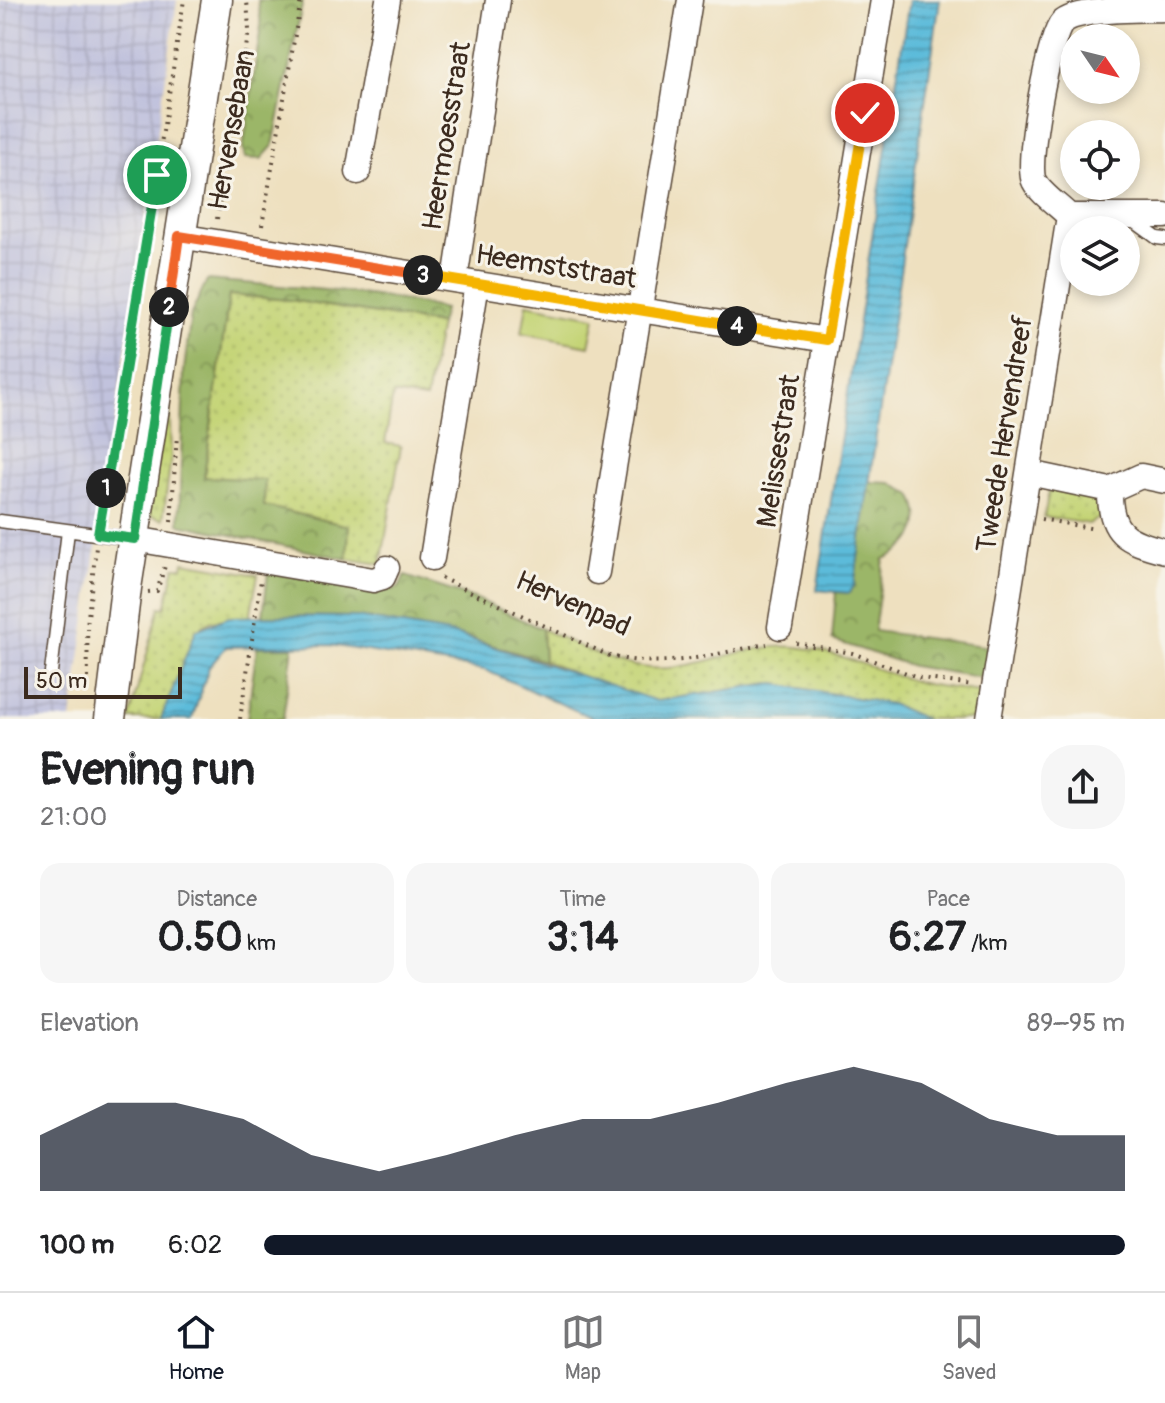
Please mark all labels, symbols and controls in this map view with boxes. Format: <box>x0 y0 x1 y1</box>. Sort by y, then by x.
north arrow <box>1060 24 1140 104</box>
map controls <box>1060 24 1140 296</box>
street label: Heermoesstraat <box>415 38 479 233</box>
street label: Hervensebaan <box>201 47 263 213</box>
pin <box>831 79 899 147</box>
icon: check <box>843 91 887 135</box>
button: locate <box>1060 120 1140 200</box>
pin <box>123 141 191 209</box>
icon: arrive <box>135 153 179 197</box>
button: layers <box>1060 216 1140 296</box>
street label: Heemststraat <box>473 237 640 297</box>
pin: 3 <box>403 255 443 295</box>
text: 3 <box>417 261 429 289</box>
pin: 2 <box>149 287 189 327</box>
text: 2 <box>163 293 175 321</box>
pin: 4 <box>717 306 757 346</box>
text: 4 <box>731 312 743 340</box>
street label: Tweede Hervendreef <box>969 313 1041 555</box>
street label: Melissestraat <box>750 371 808 530</box>
pin: 1 <box>86 468 126 508</box>
text: 1 <box>102 474 110 502</box>
street label: Hervenpad <box>510 563 636 645</box>
scale bar <box>24 663 182 699</box>
text: 50 m <box>36 667 87 695</box>
text: Evening run <box>40 743 255 798</box>
button: share <box>1041 745 1125 829</box>
text: 21:00 <box>40 801 107 833</box>
text: Distance <box>177 885 257 913</box>
text: Time <box>560 885 605 913</box>
text: Pace <box>926 885 970 913</box>
text: 0.50 <box>158 913 243 962</box>
text: 3:14 <box>547 913 618 962</box>
text: 6:27 <box>889 913 966 962</box>
text: km <box>243 929 276 957</box>
text: /km <box>966 929 1008 957</box>
text: Elevation <box>40 1007 139 1039</box>
text: 89–95 m <box>1027 1007 1125 1039</box>
text: 100 m <box>40 1229 114 1261</box>
text: 6:02 <box>168 1229 222 1261</box>
tab: Home <box>168 1310 224 1386</box>
tab: Map <box>561 1310 605 1386</box>
tab: Saved <box>942 1310 996 1386</box>

